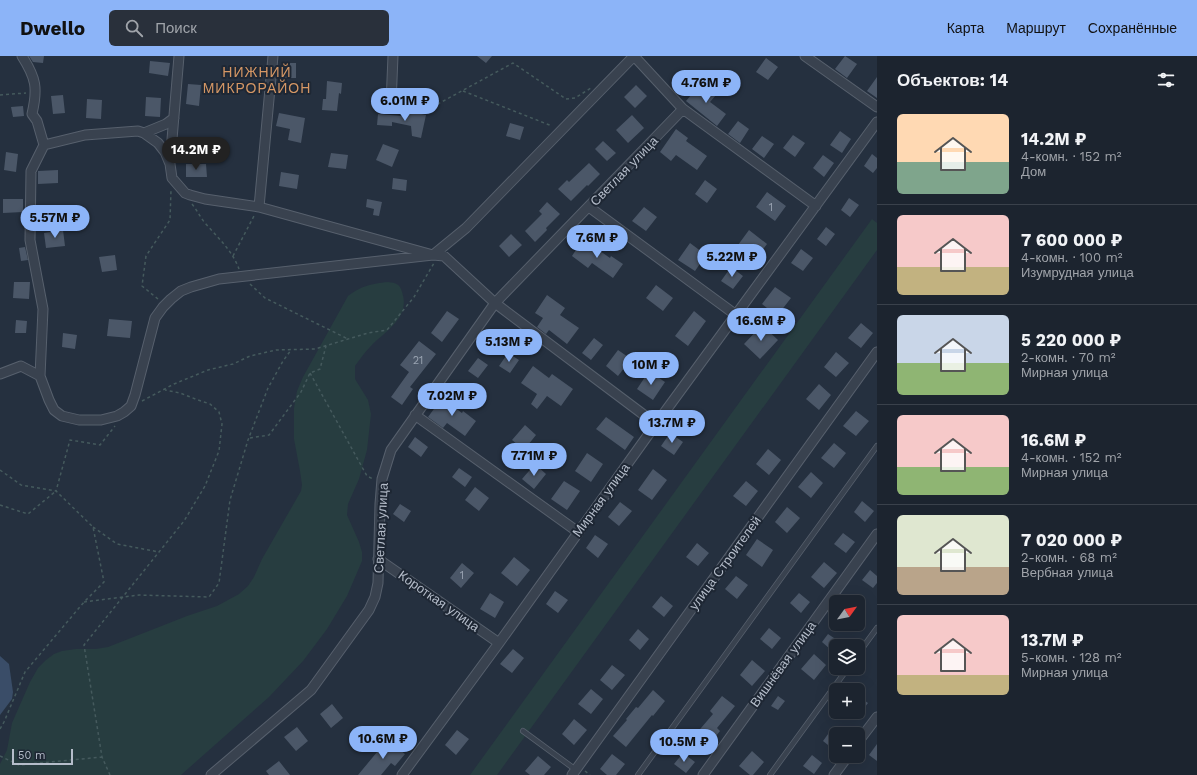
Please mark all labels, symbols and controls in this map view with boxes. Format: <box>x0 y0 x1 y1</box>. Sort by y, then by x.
search box <box>109 10 389 46</box>
text: Dwello <box>20 17 85 40</box>
icon: search <box>123 17 145 39</box>
text: Поиск <box>155 19 197 37</box>
text: Карта <box>947 20 984 36</box>
text: Маршрут <box>1006 20 1066 36</box>
text: Сохранённые <box>1088 20 1177 36</box>
district label: НИЖНИЙ МИКРОРАЙОН <box>203 63 311 96</box>
icon: filters <box>1155 69 1177 91</box>
pin: 4.76M ₽ <box>669 70 743 104</box>
text: Объектов: 14 <box>897 70 1008 90</box>
text: 4.76M ₽ <box>681 75 731 90</box>
pin: 6.01M ₽ <box>368 88 442 122</box>
text: 6.01M ₽ <box>380 93 430 108</box>
text: 14.2M ₽ <box>1021 129 1086 149</box>
icon: home <box>929 130 977 178</box>
street label: Светлая улица <box>587 133 661 209</box>
pin: 14.2M ₽ <box>159 137 233 171</box>
text: 14.2M ₽ <box>171 142 221 157</box>
text: 4-комн. · 152 m² <box>1021 149 1122 164</box>
text: Дом <box>1021 164 1046 179</box>
house number: 1 <box>769 201 773 214</box>
pin: 5.57M ₽ <box>18 205 92 239</box>
text: 5.57M ₽ <box>30 210 80 225</box>
pin: 7.6M ₽ <box>564 225 630 259</box>
text: 7.6M ₽ <box>576 230 618 245</box>
text: 7 600 000 ₽ <box>1021 230 1122 250</box>
icon: home <box>929 231 977 279</box>
pin: 5.22M ₽ <box>695 244 769 278</box>
text: 5.22M ₽ <box>706 249 758 264</box>
text: 4-комн. · 100 m² <box>1021 250 1123 265</box>
text: Изумрудная улица <box>1021 265 1134 280</box>
pin: 16.6M ₽ <box>724 308 798 342</box>
text: 16.6M ₽ <box>736 313 786 328</box>
pin: 5.13M ₽ <box>472 329 546 363</box>
text: 5 220 000 ₽ <box>1021 330 1121 350</box>
icon: home <box>929 331 977 379</box>
text: 5.13M ₽ <box>485 334 533 349</box>
text: 2-комн. · 70 m² <box>1021 350 1116 365</box>
pin: 10M ₽ <box>623 352 679 386</box>
house number: 21 <box>413 354 423 367</box>
text: 10M ₽ <box>632 357 670 372</box>
text: Мирная улица <box>1021 365 1108 380</box>
pin: 7.02M ₽ <box>415 383 489 417</box>
text: 7.02M ₽ <box>427 388 477 403</box>
pin: 13.7M ₽ <box>635 410 709 444</box>
text: 13.7M ₽ <box>648 415 696 430</box>
text: 16.6M ₽ <box>1021 430 1086 450</box>
icon: home <box>929 431 977 479</box>
pin: 7.71M ₽ <box>497 443 571 477</box>
text: 7.71M ₽ <box>511 448 557 463</box>
text: 4-комн. · 152 m² <box>1021 450 1122 465</box>
street label: Мирная улица <box>569 460 633 540</box>
text: Мирная улица <box>1021 465 1108 480</box>
street label: Светлая улица <box>371 482 391 574</box>
street label: улица Строителей <box>686 513 764 613</box>
text: 7 020 000 ₽ <box>1021 530 1122 550</box>
icon: home <box>929 531 977 579</box>
text: 2-комн. · 68 m² <box>1021 550 1117 565</box>
text: Вербная улица <box>1021 565 1113 580</box>
street label: Короткая улица <box>396 568 483 635</box>
house number: 1 <box>460 569 464 582</box>
north arrow <box>829 595 865 631</box>
map controls <box>829 595 865 763</box>
street label: Вишнёвая улица <box>747 618 819 710</box>
text: 13.7M ₽ <box>1021 630 1084 650</box>
icon: home <box>929 631 977 679</box>
button: layers <box>829 639 865 675</box>
text: 5-комн. · 128 m² <box>1021 650 1122 665</box>
text: Мирная улица <box>1021 665 1108 680</box>
button: + <box>829 683 865 719</box>
pin: 10.6M ₽ <box>346 726 420 760</box>
button: − <box>829 727 865 763</box>
pin: 10.5M ₽ <box>647 729 721 763</box>
text: 10.6M ₽ <box>358 731 408 746</box>
text: 10.5M ₽ <box>659 734 709 749</box>
scale bar <box>12 747 73 766</box>
text: 50 m <box>18 749 45 762</box>

